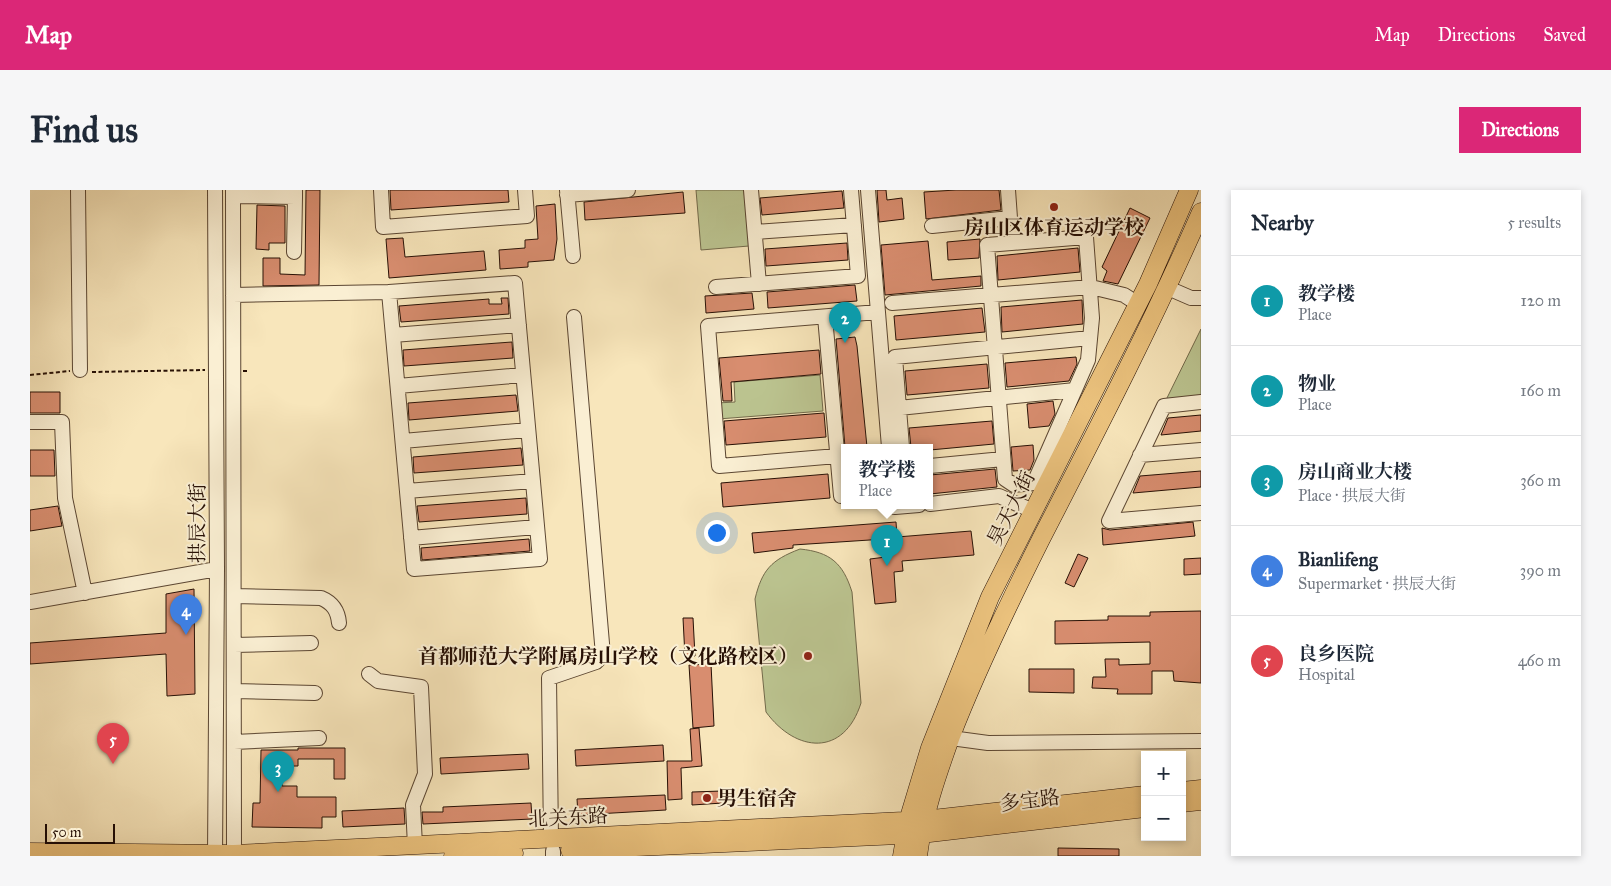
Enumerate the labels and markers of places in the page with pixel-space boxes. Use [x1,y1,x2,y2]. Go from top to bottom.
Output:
marker: 房山区体育运动学校 [1048,201,1060,213]
place label: 房山区体育运动学校 [964,215,1144,239]
pin: 2 [829,302,861,343]
pin: 1 [871,525,903,566]
pin: 4 [170,594,202,635]
place label: 首都师范大学附属房山学校（文化路校区） [418,644,798,668]
marker: 首都师范大学附属房山学校（文化路校区） [802,650,814,662]
pin: 5 [97,723,129,764]
pin: 3 [262,751,294,792]
place label: 男生宿舍 [717,786,797,810]
marker: 男生宿舍 [701,792,713,804]

